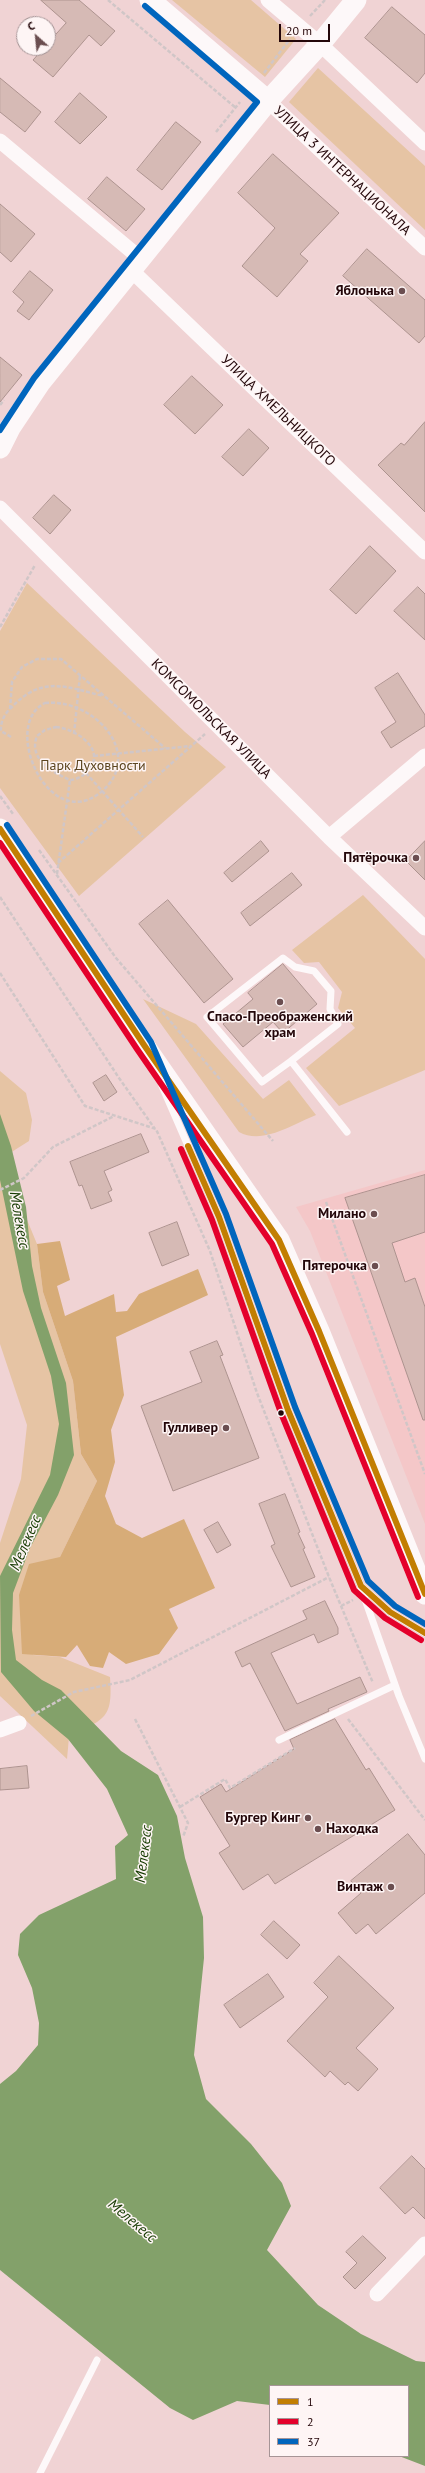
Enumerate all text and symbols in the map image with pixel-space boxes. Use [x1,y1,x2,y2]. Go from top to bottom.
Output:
north arrow [16,16,56,56]
scale bar [281,16,332,42]
text: С [25,19,37,34]
text: 20 m [286,23,312,38]
street label: УЛИЦА 3 ИНТЕРНАЦИОНАЛА [270,103,414,239]
place label: Яблонька [335,283,394,299]
marker: Яблонька [397,286,407,296]
street label: УЛИЦА ХМЕЛЬНИЦКОГО [217,352,339,470]
street label: КОМСОМОЛЬСКАЯ УЛИЦА [148,656,274,782]
park label: Парк Духовности [40,758,146,774]
place label: Пятёрочка [343,850,408,866]
marker: Пятёрочка [411,853,421,863]
marker: Спасо-Преображенский храм [275,997,285,1007]
place label: Спасо-Преображенский храм [207,1009,353,1042]
water label: Мелекесс [5,1190,33,1250]
place label: Милано [318,1206,366,1222]
marker: Милано [369,1209,379,1219]
place label: Пятерочка [302,1258,367,1274]
marker: Пятерочка [370,1261,380,1271]
unlabelled marker [276,1408,286,1418]
place label: Гулливер [163,1420,218,1436]
marker: Гулливер [221,1423,231,1433]
water label: Мелекесс [6,1513,46,1573]
place label: Бургер Кинг [225,1810,300,1826]
marker: Бургер Кинг [303,1813,313,1823]
place label: Находка [326,1821,379,1837]
water label: Мелекесс [132,1824,156,1884]
marker: Находка [313,1824,323,1834]
place label: Винтаж [337,1879,383,1895]
marker: Винтаж [386,1882,396,1892]
water label: Мелекесс [104,2195,160,2247]
legend [269,2385,409,2457]
text: 1 [307,2394,314,2409]
text: 2 [307,2414,314,2429]
text: 37 [307,2434,320,2449]

